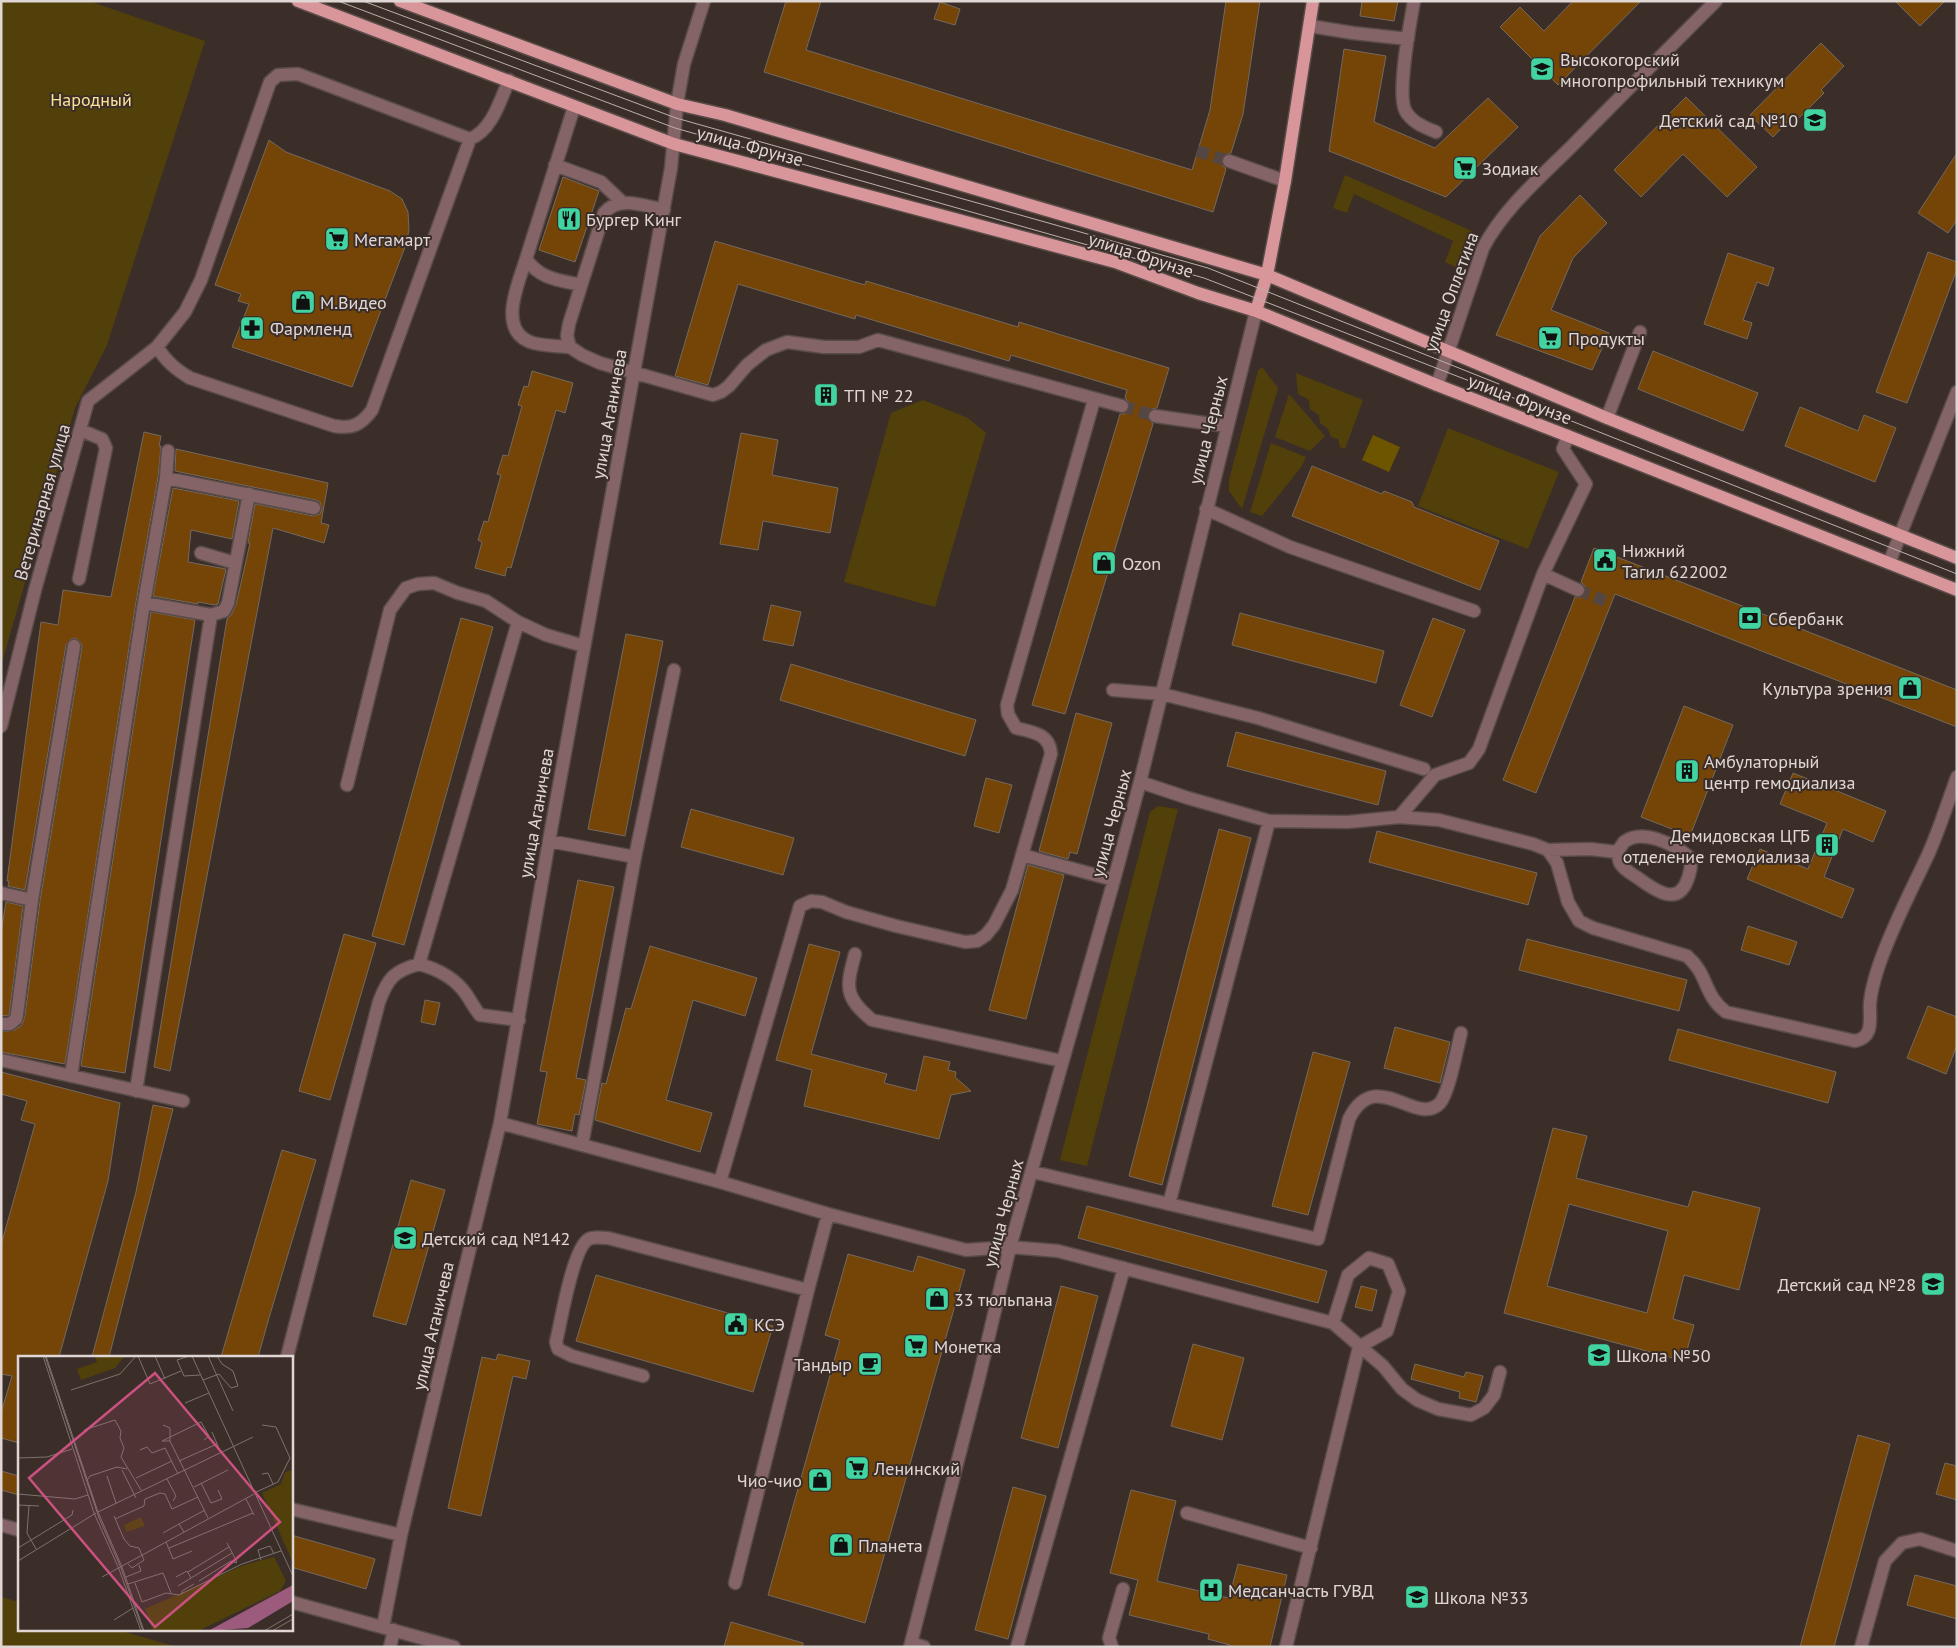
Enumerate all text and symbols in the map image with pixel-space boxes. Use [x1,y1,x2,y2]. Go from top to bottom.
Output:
place label: Высокогорский многопрофильный техникум [1560,48,1784,92]
school or university icon: Высокогорский многопрофильный техникум [1529,56,1555,82]
park label: Народный [50,88,132,111]
school or university icon: Детский сад №10 [1802,107,1828,133]
place label: Детский сад №10 [1660,109,1798,132]
street label: улица Фрунзе [694,121,806,171]
supermarket icon: Зодиак [1452,155,1478,181]
place label: Зодиак [1482,157,1539,180]
restaurant icon: Бургер Кинг [556,206,582,232]
place label: Бургер Кинг [586,208,682,231]
supermarket icon: Мегамарт [324,226,350,252]
street label: улица Фрунзе [1085,227,1197,283]
place label: Мегамарт [354,228,431,251]
street label: улица Оплетина [1419,229,1483,355]
shop icon: М.Видео [290,289,316,315]
place label: М.Видео [320,291,387,314]
pharmacy icon: Фармленд [239,315,265,341]
place label: Фармленд [270,317,352,340]
supermarket icon: Продукты [1537,325,1563,351]
place label: Продукты [1568,327,1645,350]
street label: улица Аганичева [586,347,632,481]
street label: улица Фрунзе [1465,369,1575,429]
street label: улица Черных [1183,373,1233,487]
building icon: ТП № 22 [813,382,839,408]
place label: ТП № 22 [844,384,914,407]
street label: Ветеринарная улица [9,421,75,583]
place label: Нижний Тагил 622002 [1622,539,1728,583]
public building icon: Нижний Тагил 622002 [1592,547,1618,573]
shop icon: Ozon [1091,550,1117,576]
place label: Ozon [1122,552,1161,575]
bank icon: Сбербанк [1737,605,1763,631]
place label: Сбербанк [1768,607,1844,630]
shop icon: Культура зрения [1897,675,1923,701]
place label: Культура зрения [1762,677,1892,700]
street label: улица Аганичева [513,746,559,880]
place label: Амбулаторный центр гемодиализа [1704,750,1855,794]
building icon: Амбулаторный центр гемодиализа [1674,758,1700,784]
street label: улица Черных [1085,766,1137,880]
place label: Демидовская ЦГБ отделение гемодиализа [1623,824,1810,868]
building icon: Демидовская ЦГБ отделение гемодиализа [1814,832,1840,858]
street label: улица Черных [977,1156,1029,1270]
school or university icon: Детский сад №142 [392,1225,418,1251]
place label: Детский сад №142 [422,1227,570,1250]
street label: улица Аганичева [407,1259,459,1393]
school or university icon: Детский сад №28 [1920,1271,1946,1297]
place label: Детский сад №28 [1778,1273,1916,1296]
shop icon: 33 тюльпана [924,1286,950,1312]
place label: 33 тюльпана [954,1288,1053,1311]
public building icon: КСЭ [723,1311,749,1337]
place label: КСЭ [754,1313,785,1336]
supermarket icon: Монетка [903,1333,929,1359]
place label: Монетка [934,1335,1001,1358]
school or university icon: Школа №50 [1586,1342,1612,1368]
place label: Школа №50 [1616,1344,1711,1367]
cafe icon: Тандыр [857,1351,883,1377]
place label: Тандыр [794,1353,852,1376]
inset map [18,1356,292,1630]
supermarket icon: Ленинский [844,1455,870,1481]
place label: Ленинский [873,1457,960,1480]
shop icon: Чио-чио [807,1467,833,1493]
place label: Чио-чио [737,1469,802,1492]
shop icon: Планета [828,1532,854,1558]
place label: Планета [858,1534,923,1557]
hospital icon: Медсанчасть ГУВД [1198,1577,1224,1603]
place label: Медсанчасть ГУВД [1228,1579,1374,1602]
school or university icon: Школа №33 [1404,1584,1430,1610]
place label: Школа №33 [1434,1586,1529,1609]

